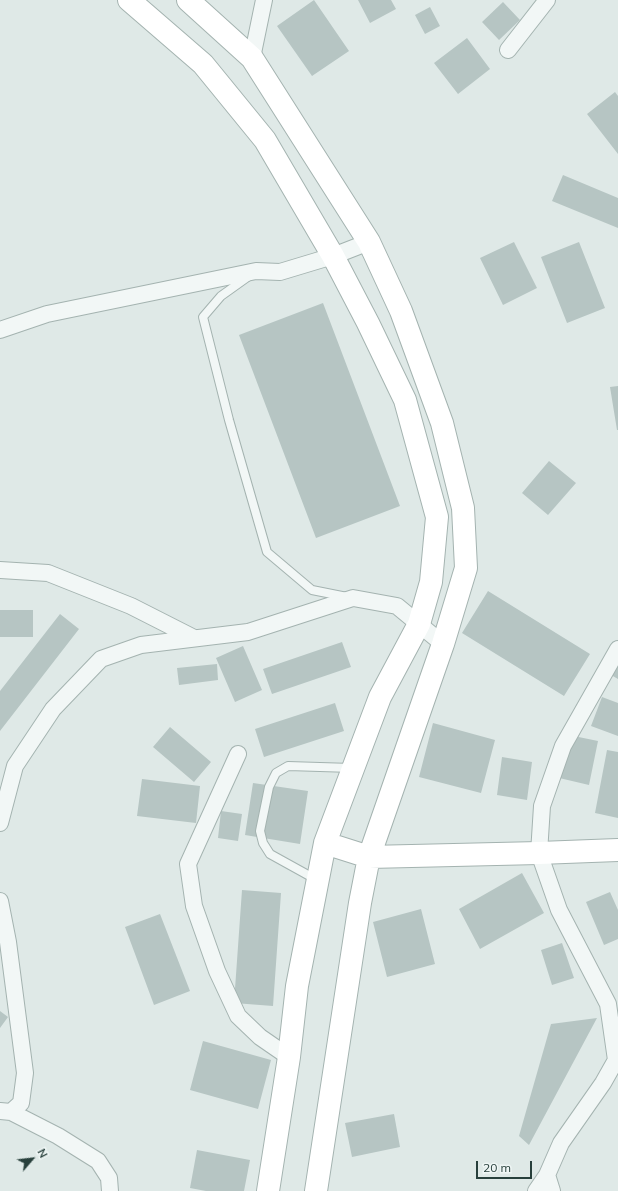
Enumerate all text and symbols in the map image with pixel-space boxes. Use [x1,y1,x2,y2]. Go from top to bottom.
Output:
north arrow [12,1139,52,1179]
text: N [34,1146,51,1160]
scale bar [478,1153,534,1179]
text: 20 m [483,1160,511,1175]

